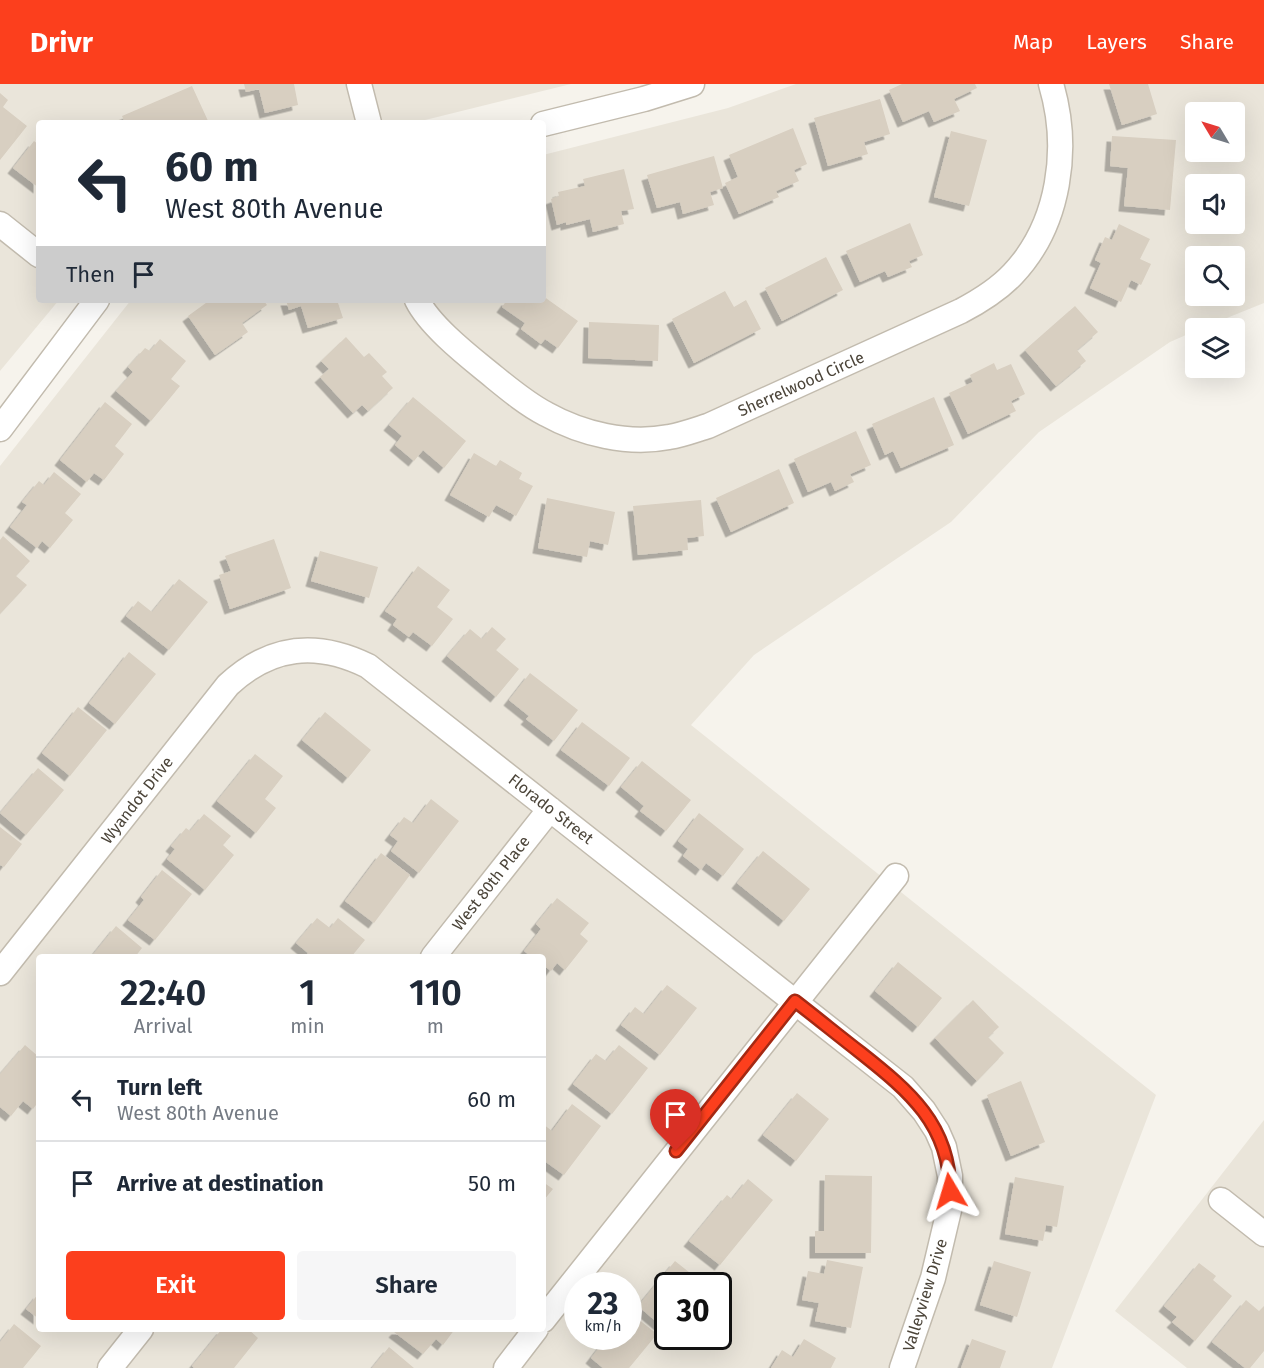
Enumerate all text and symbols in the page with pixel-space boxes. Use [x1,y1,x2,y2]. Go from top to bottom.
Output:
text: Drivr [30,26,93,59]
text: Map [1013,29,1053,55]
text: Layers [1086,29,1147,55]
text: Share [1180,29,1234,55]
north arrow [1185,102,1245,162]
map controls [1185,102,1245,378]
text: 60 m [165,142,259,192]
icon: left [66,144,144,222]
button: sound [1185,174,1245,234]
text: West 80th Avenue [165,193,384,225]
button: search [1185,246,1245,306]
icon: arrive [127,258,160,291]
text: Then [66,261,115,288]
button: layers [1185,318,1245,378]
street label: Sherrelwood Circle [735,348,867,420]
street label: Wyandot Drive [97,753,177,847]
street label: Florado Street [505,770,597,848]
street label: West 80th Place [448,832,534,934]
text: 22:40 [120,971,206,1015]
text: 1 [299,971,316,1015]
text: 110 [409,971,462,1015]
text: Arrival [134,1014,192,1038]
text: min [290,1014,325,1038]
text: m [427,1014,444,1038]
text: Turn left [117,1074,202,1101]
icon: left [66,1083,99,1116]
text: 60 m [467,1086,516,1113]
pin [650,1089,701,1151]
icon: arrive [659,1098,692,1131]
text: West 80th Avenue [117,1101,279,1125]
position arrow [918,1159,982,1223]
icon: arrive [66,1167,99,1200]
text: Arrive at destination [117,1170,324,1197]
text: 50 m [468,1170,516,1197]
street label: Valleyview Drive [899,1236,951,1354]
button: Exit [66,1251,285,1320]
button: Share [297,1251,516,1320]
speed limit sign: 30 [654,1272,732,1350]
text: 23 [588,1286,618,1322]
text: km/h [584,1317,622,1335]

